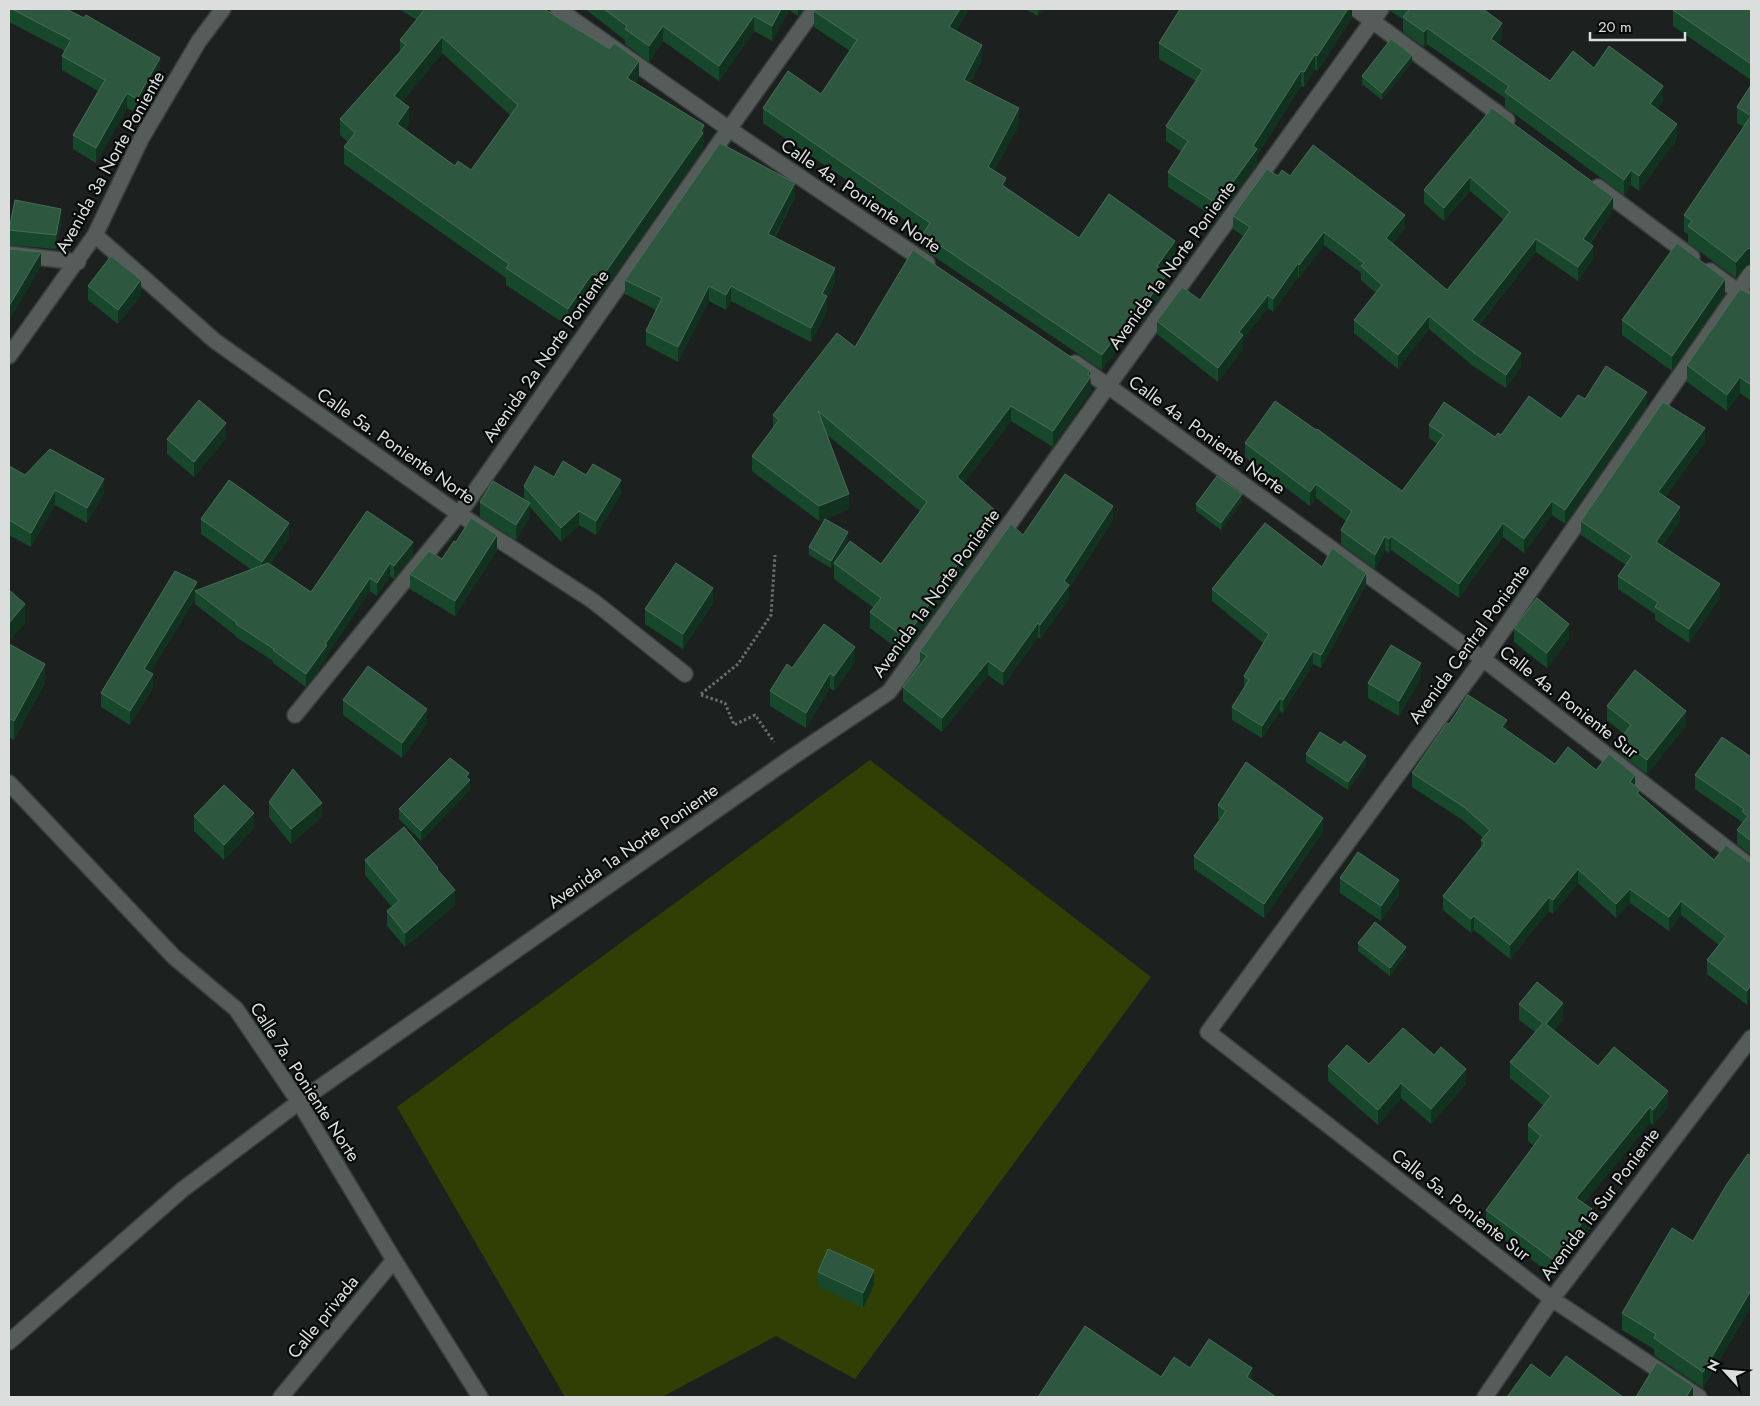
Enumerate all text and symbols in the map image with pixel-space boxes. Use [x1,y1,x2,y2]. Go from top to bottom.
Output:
scale bar [1590,10,1685,42]
text: 20 m [1598,16,1632,38]
street label: Avenida 3a Norte Poniente [49,66,171,258]
street label: Calle 4a. Poniente Norte [776,133,946,259]
street label: Avenida 1a Norte Poniente [1102,175,1242,355]
street label: Avenida 2a Norte Poniente [477,265,615,447]
street label: Calle 4a. Poniente Norte [1123,369,1291,501]
street label: Calle 5a. Poniente Norte [312,381,480,511]
street label: Avenida 1a Norte Poniente [866,503,1006,683]
street label: Avenida Central Poniente [1402,559,1536,729]
street label: Calle 4a. Poniente Sur [1494,639,1645,765]
street label: Avenida 1a Norte Poniente [542,777,724,915]
street label: Calle 7a. Poniente Norte [244,997,366,1167]
street label: Avenida 1a Sur Poniente [1534,1122,1666,1286]
street label: Calle 5a. Poniente Sur [1386,1142,1537,1268]
street label: Calle privada [281,1270,365,1364]
north arrow [1700,1346,1750,1396]
text: N [1702,1356,1725,1375]

